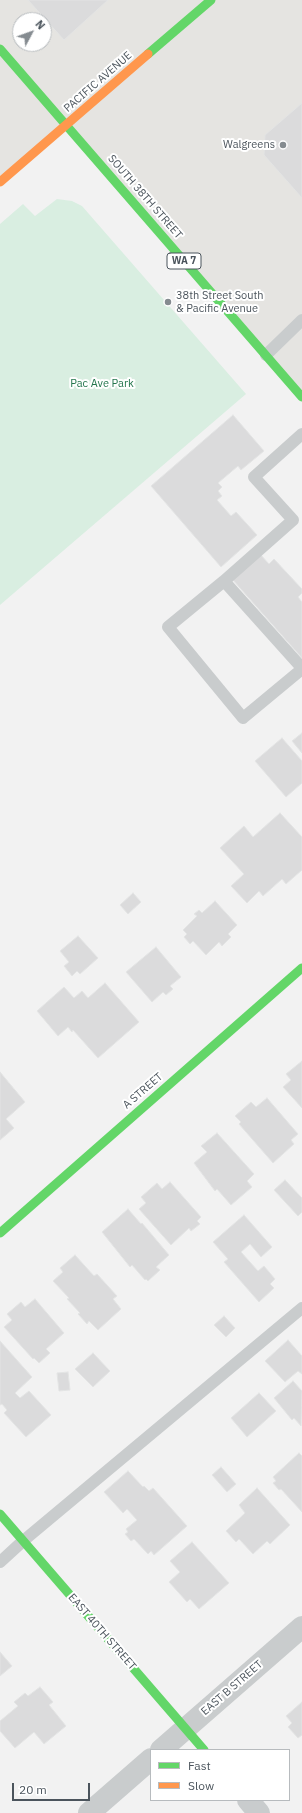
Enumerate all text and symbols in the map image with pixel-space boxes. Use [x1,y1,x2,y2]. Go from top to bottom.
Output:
north arrow [12,12,52,52]
text: N [32,17,48,32]
street label: PACIFIC AVENUE [61,49,135,115]
place label: Walgreens [223,138,275,152]
marker: Walgreens [278,140,288,150]
street label: SOUTH 38TH STREET [105,152,185,242]
road number: WA 7 [167,253,201,269]
place label: 38th Street South & Pacific Avenue [176,289,264,315]
marker: 38th Street South & Pacific Avenue [163,297,173,307]
park label: Pac Ave Park [70,377,134,391]
street label: A STREET [120,1070,166,1112]
street label: EAST 40TH STREET [65,1591,139,1673]
street label: EAST B STREET [199,1658,265,1718]
legend [150,1749,290,1801]
text: Fast [188,1758,211,1773]
scale bar [14,1775,92,1801]
text: Slow [188,1778,214,1793]
text: 20 m [19,1782,47,1797]

